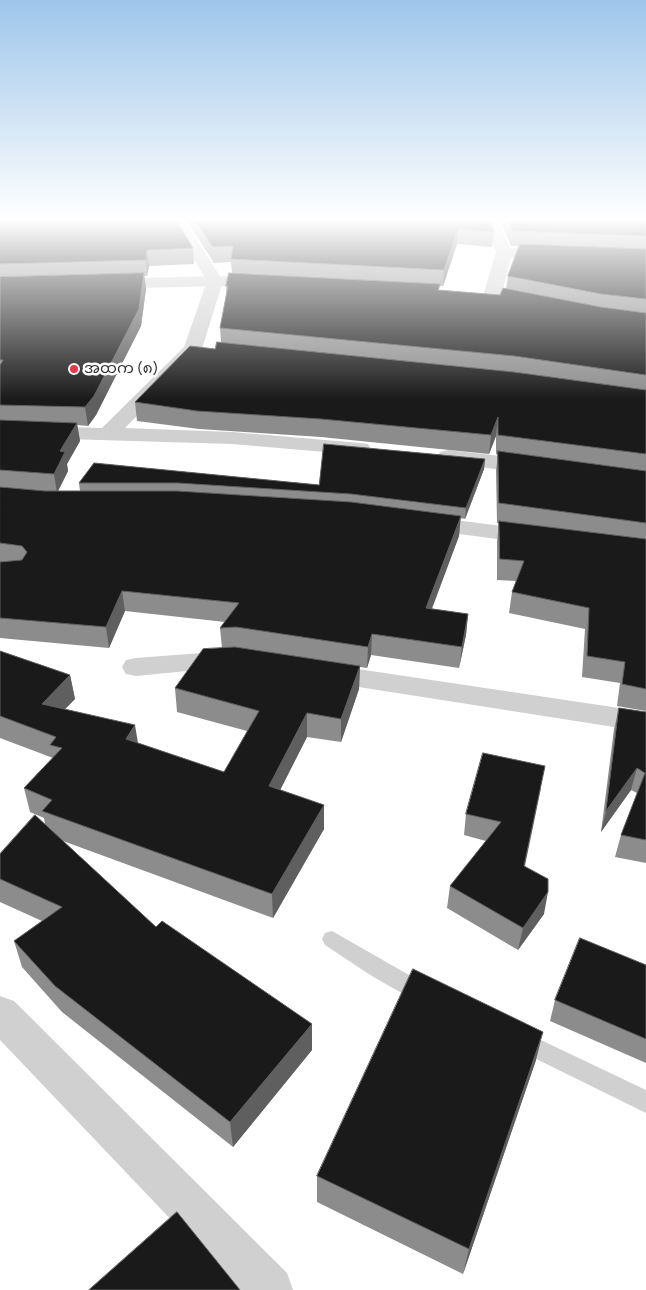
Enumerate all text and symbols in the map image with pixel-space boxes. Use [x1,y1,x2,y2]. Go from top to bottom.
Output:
place label: အထက (၈) [84,360,158,378]
marker: အထက (၈) [68,363,80,375]

